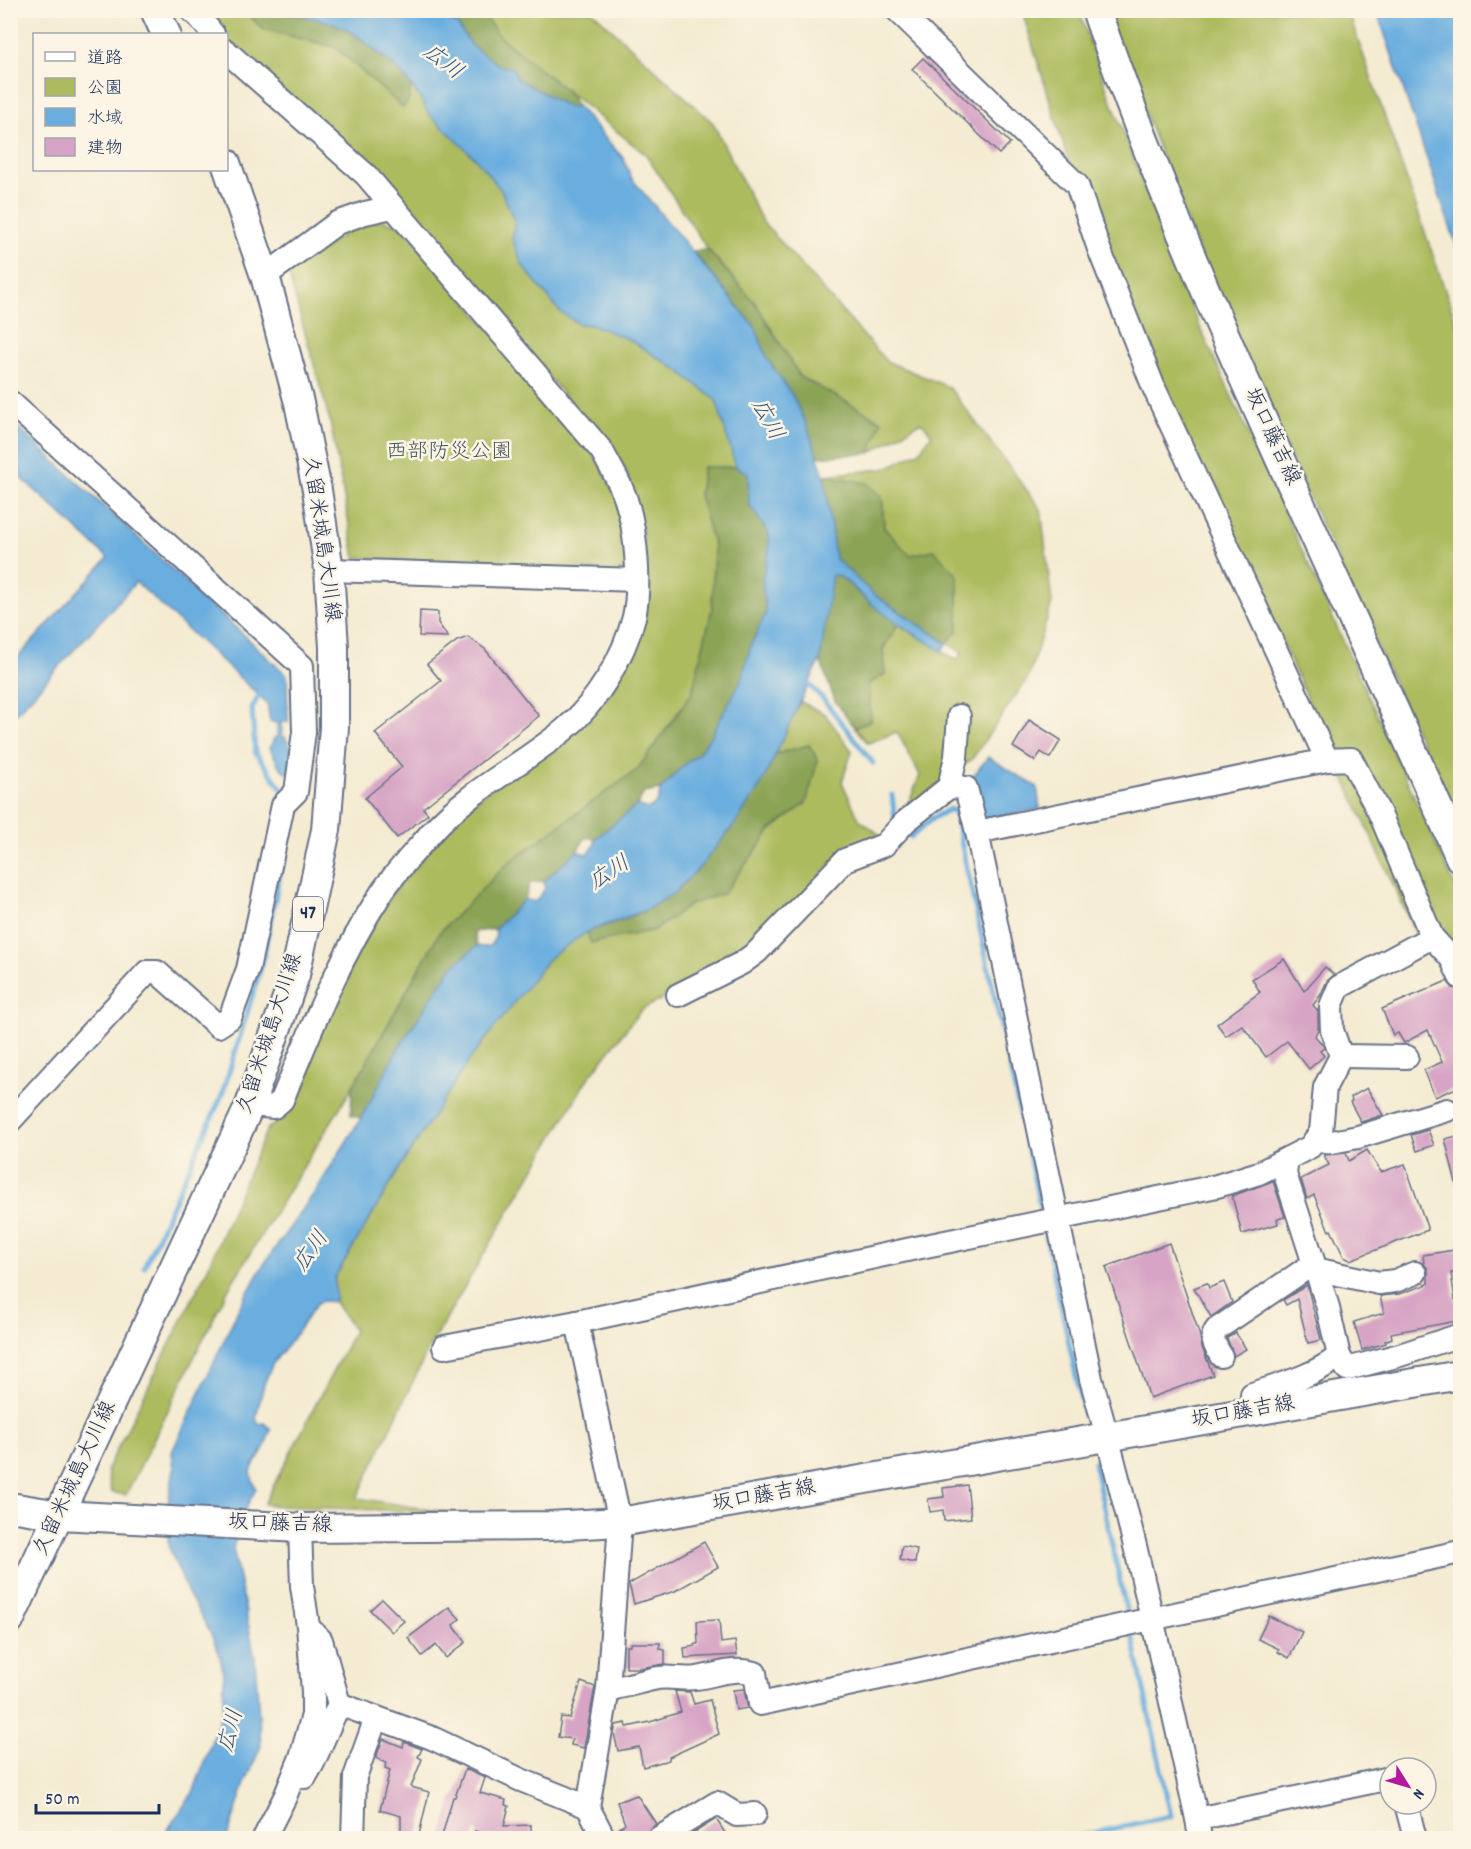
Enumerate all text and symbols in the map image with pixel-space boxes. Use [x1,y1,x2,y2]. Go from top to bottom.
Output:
legend [33,33,228,171]
water label: 広川 [415,37,469,89]
text: 道路 [87,47,123,72]
text: 公園 [87,77,123,102]
text: 水域 [87,107,123,132]
text: 建物 [87,137,123,162]
street label: 坂口藤吉線 [1235,383,1307,491]
water label: 広川 [742,393,790,447]
park label: 西部防災公園 [386,438,512,468]
street label: 久留米城島大川線 [293,454,347,624]
water label: 広川 [583,849,637,899]
road number: 47 [293,897,323,931]
street label: 久留米城島大川線 [231,949,311,1119]
water label: 広川 [287,1225,337,1279]
street label: 坂口藤吉線 [1189,1389,1297,1437]
street label: 久留米城島大川線 [27,1397,125,1561]
street label: 坂口藤吉線 [710,1473,818,1521]
street label: 坂口藤吉線 [227,1508,333,1542]
water label: 広川 [211,1706,253,1756]
north arrow [1378,1756,1438,1816]
scale bar [36,1777,159,1815]
text: N [1406,1783,1430,1804]
text: 50 m [45,1788,80,1813]

